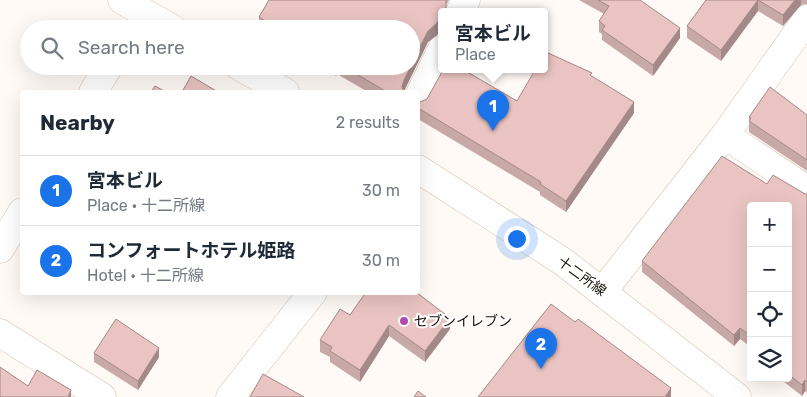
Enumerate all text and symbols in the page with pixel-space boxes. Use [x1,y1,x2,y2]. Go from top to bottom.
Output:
popup [438,8,548,73]
search box [20,20,420,75]
text: 宮本ビル [455,22,531,45]
icon: search [38,34,66,62]
text: Search here [78,36,185,59]
text: Place [455,45,496,64]
pin: 1 [477,90,509,131]
text: Nearby [40,110,115,135]
text: 2 results [336,113,400,132]
text: 宮本ビル [87,169,163,192]
text: 1 [52,181,60,200]
text: 30 m [362,181,400,200]
text: Place · 十二所線 [87,196,205,215]
map controls [747,202,792,382]
button: + [747,202,792,247]
your location [504,226,530,252]
text: コンフォートホテル姫路 [87,239,295,262]
button: − [747,247,792,292]
text: 2 [51,251,61,270]
text: 30 m [362,251,400,270]
street label: 十二所線 [554,253,609,300]
text: Hotel · 十二所線 [87,266,204,285]
button: locate [747,292,792,337]
place label: セブンイレブン [414,313,512,330]
marker: セブンイレブン [398,315,410,327]
pin: 2 [525,328,557,369]
button: layers [747,337,792,382]

